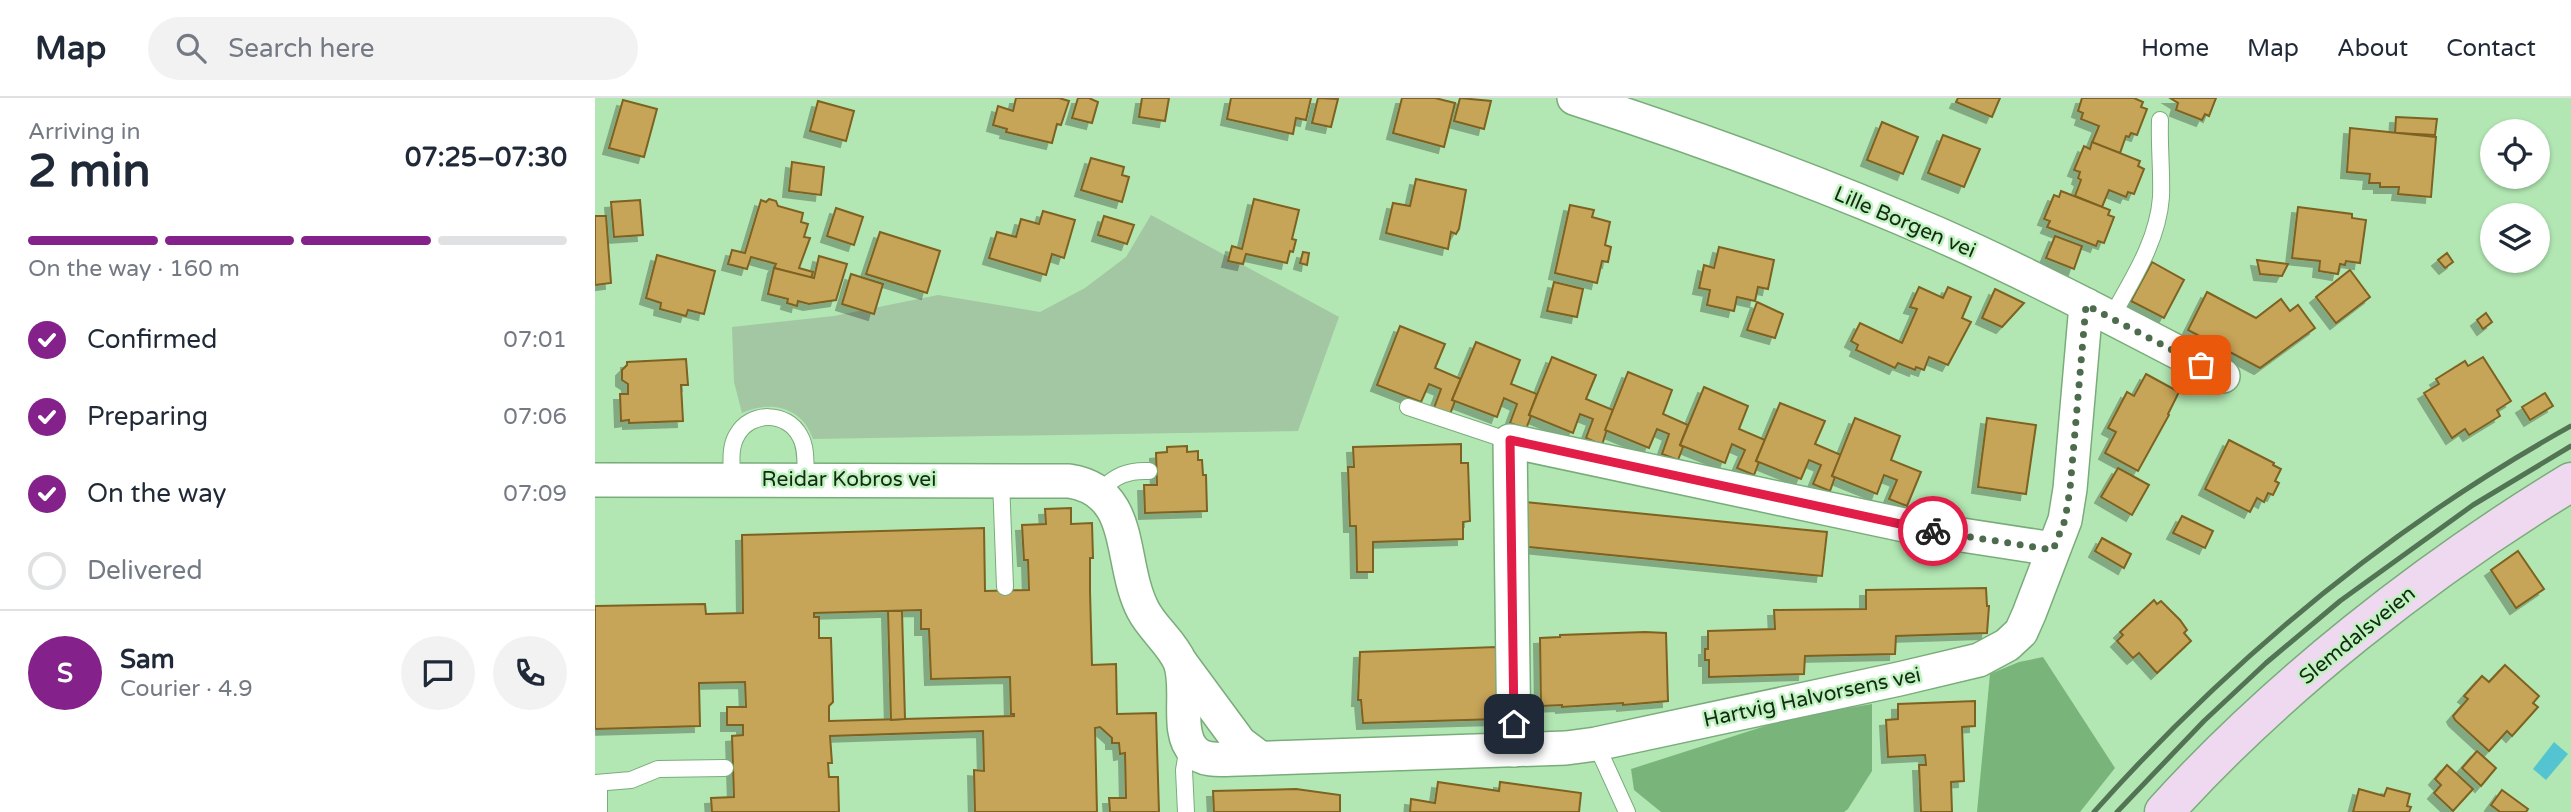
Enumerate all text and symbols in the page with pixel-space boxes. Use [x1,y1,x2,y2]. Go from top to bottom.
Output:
search box [148,17,638,80]
text: Map [35,29,106,68]
icon: search [172,29,210,67]
text: Search here [228,33,374,64]
text: Home [2141,34,2209,63]
text: Map [2247,34,2299,63]
text: About [2337,34,2408,63]
text: Contact [2446,34,2536,63]
text: Arriving in [28,118,141,146]
map controls [2480,119,2550,273]
button: locate [2480,119,2550,189]
text: 07:25–07:30 [405,142,567,173]
text: 2 min [28,144,151,199]
street label: Lille Borgen vei [1830,181,1979,264]
button: layers [2480,203,2550,273]
text: On the way · 160 m [28,255,240,283]
icon: check [28,321,66,359]
text: Confirmed [87,324,217,355]
text: 07:01 [503,326,567,354]
pin [2171,335,2231,395]
icon: bag [2182,346,2220,384]
icon: check [28,398,66,436]
text: Preparing [87,401,208,432]
text: 07:06 [503,403,567,431]
street label: Reidar Kobros vei [762,467,936,492]
icon: check [28,475,66,513]
text: On the way [87,478,227,509]
text: 07:09 [503,480,567,508]
courier [1898,496,1968,566]
icon: bike [1914,512,1952,550]
text: Delivered [87,555,203,586]
street label: Slemdalsveien [2294,581,2420,690]
button: chat [401,636,475,710]
button: phone [493,636,567,710]
text: Sam [120,644,175,675]
text: S [57,658,73,689]
street label: Hartvig Halvorsens vei [1701,662,1923,733]
text: Courier · 4.9 [120,675,253,703]
pin [1484,694,1544,754]
icon: home [1495,705,1533,743]

